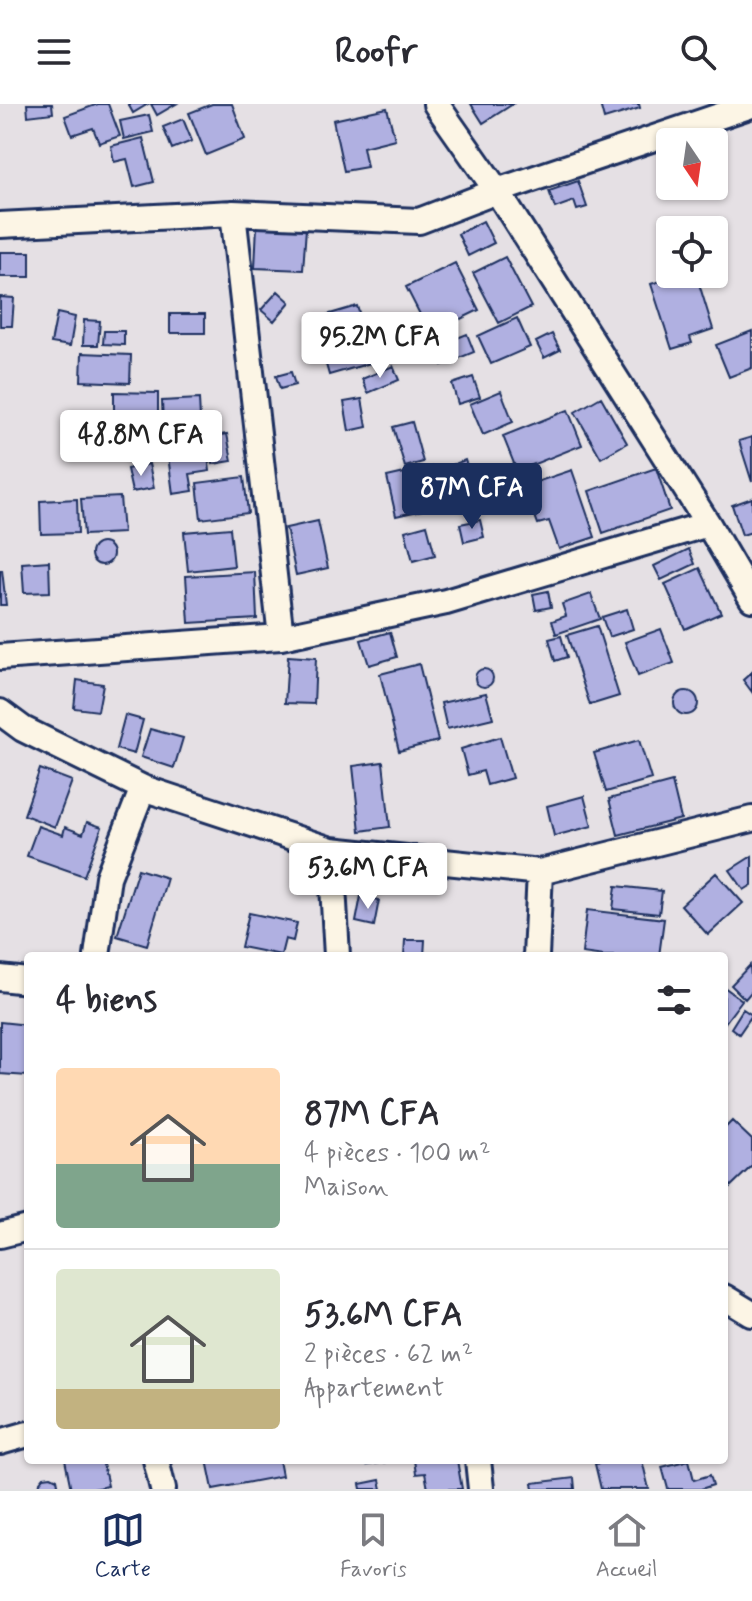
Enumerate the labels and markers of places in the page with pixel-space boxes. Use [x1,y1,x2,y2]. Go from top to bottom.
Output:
pin: 95.2M CFA [288,312,472,380]
pin: 48.8M CFA [49,410,233,478]
pin: 87M CFA [398,463,546,531]
pin: 53.6M CFA [276,843,460,911]

